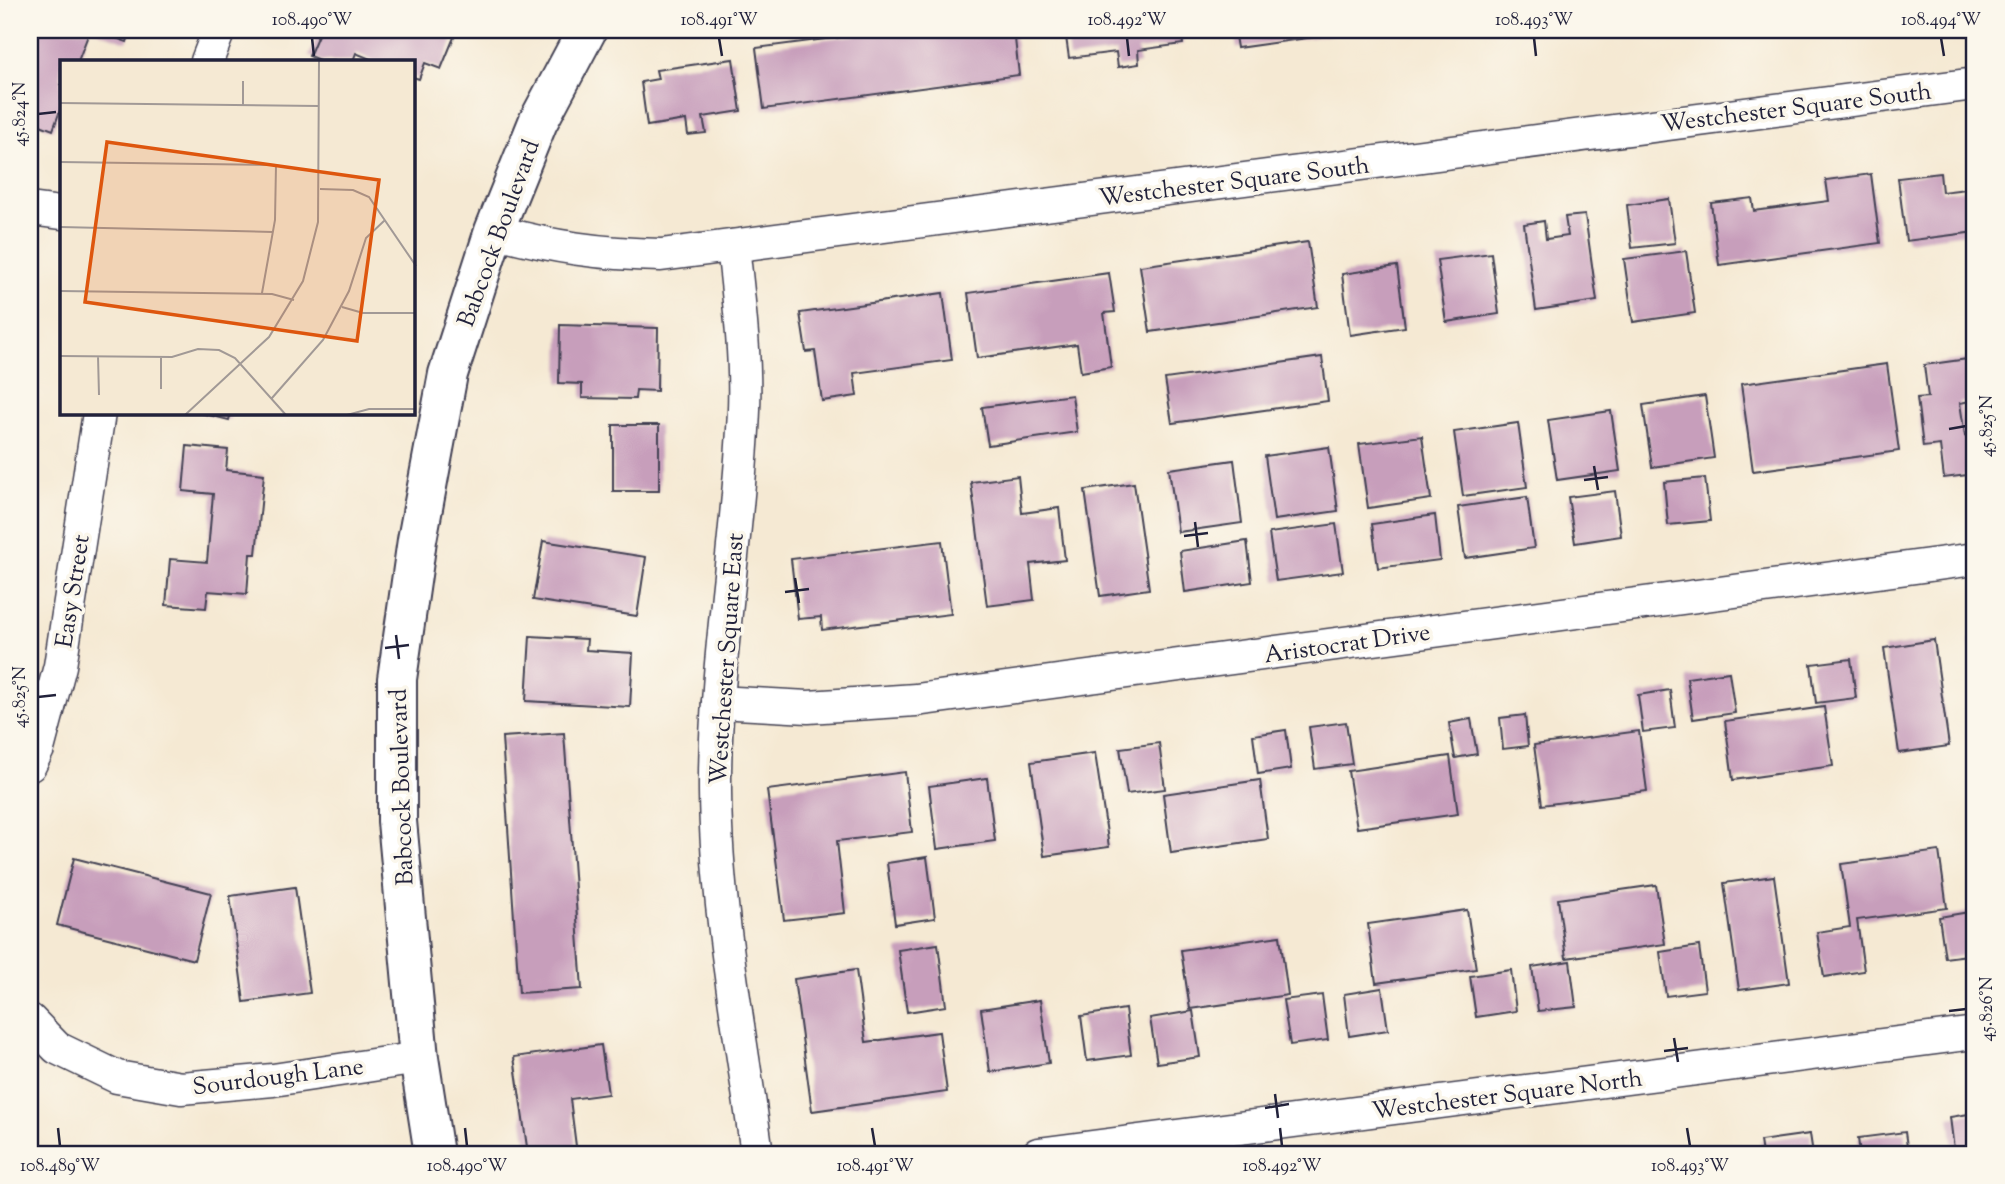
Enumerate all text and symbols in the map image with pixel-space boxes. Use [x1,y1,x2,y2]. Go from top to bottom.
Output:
text: 108.490°W [272,8,352,34]
text: 108.491°W [680,8,758,34]
text: 108.492°W [1087,8,1167,34]
text: 108.493°W [1495,8,1573,34]
text: 108.494°W [1901,8,1981,34]
inset map [60,60,415,415]
street label: Westchester Square South [1659,75,1934,142]
text: 45.824°N [8,82,34,146]
street label: Babcock Boulevard [450,135,550,332]
street label: Westchester Square South [1097,149,1372,216]
text: 45.825°N [1975,395,2001,457]
street label: Easy Street [48,532,100,650]
street label: Westchester Square East [702,532,754,786]
street label: Aristocrat Drive [1262,617,1432,673]
text: 45.825°N [8,666,34,728]
street label: Babcock Boulevard [383,687,423,886]
text: 45.826°N [1975,977,2001,1041]
street label: Sourdough Lane [191,1051,366,1105]
street label: Westchester Square North [1370,1063,1645,1129]
text: 108.489°W [20,1154,100,1180]
text: 108.490°W [427,1154,507,1180]
text: 108.491°W [836,1154,914,1180]
text: 108.492°W [1242,1154,1322,1180]
text: 108.493°W [1651,1154,1729,1180]

